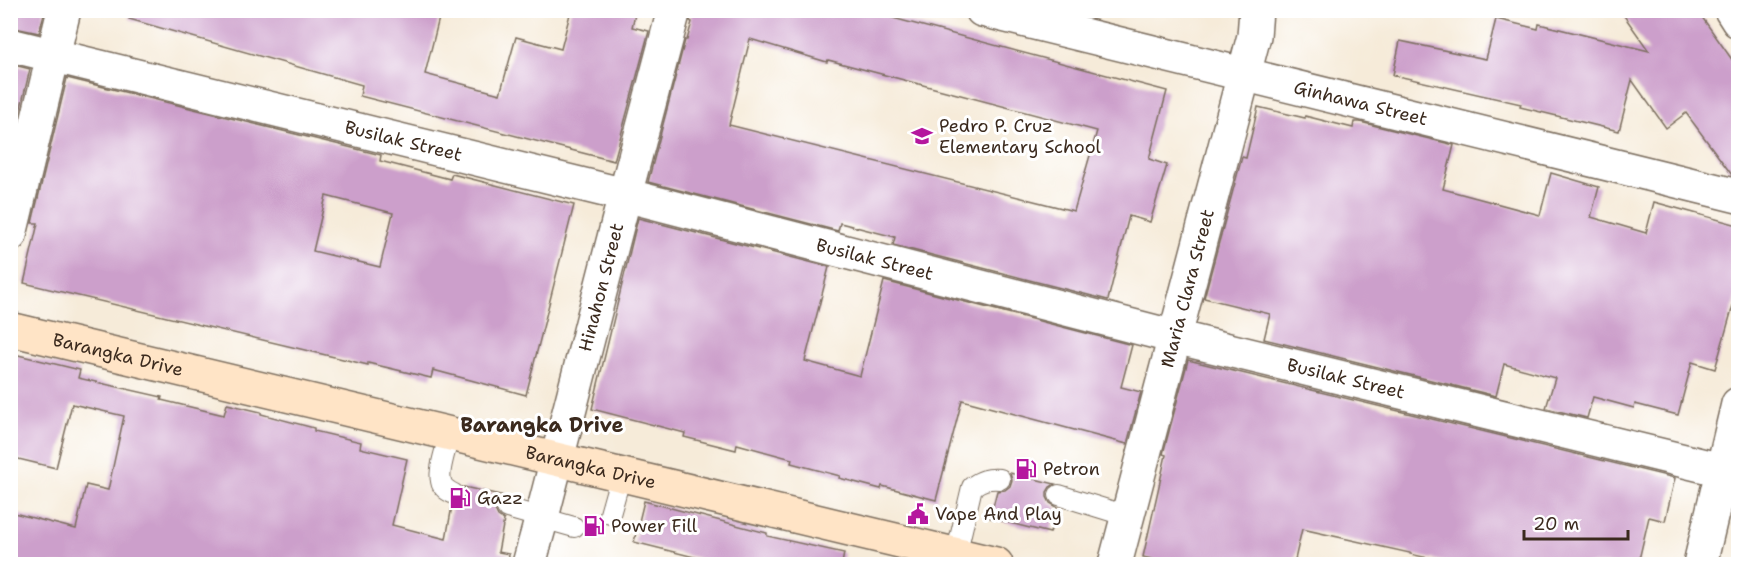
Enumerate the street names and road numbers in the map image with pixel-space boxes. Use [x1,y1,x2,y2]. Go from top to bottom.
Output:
street label: Ginhawa Street [1291,75,1430,131]
street label: Busilak Street [342,115,465,167]
street label: Maria Clara Street [1155,206,1220,370]
street label: Hinahon Street [573,220,629,354]
street label: Busilak Street [814,233,936,286]
street label: Barangka Drive [50,328,186,382]
street label: Busilak Street [1285,353,1407,404]
street label: Barangka Drive [523,440,658,495]

